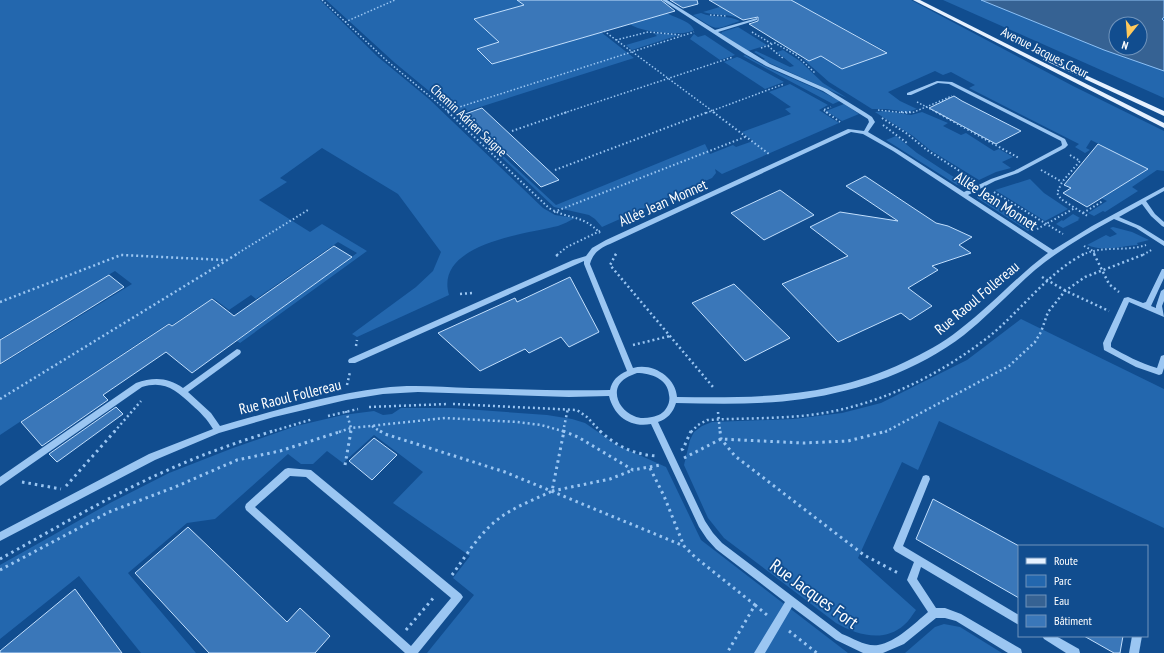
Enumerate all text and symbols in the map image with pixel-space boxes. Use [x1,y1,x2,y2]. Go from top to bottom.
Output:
north arrow [1108,16,1148,56]
street label: Avenue Jacques Cœur [998,23,1092,82]
text: N [1120,38,1130,53]
street label: Chemin Adrien Saigne [427,80,511,160]
street label: Allée Jean Monnet [951,167,1041,234]
street label: Allée Jean Monnet [616,175,710,230]
street label: Rue Raoul Follereau [930,257,1023,339]
street label: Rue Raoul Follereau [237,375,343,418]
legend [1018,545,1148,637]
text: Route [1054,553,1078,568]
street label: Rue Jacques Fort [766,554,863,633]
text: Parc [1054,573,1072,588]
text: Eau [1054,593,1069,608]
text: Bâtiment [1054,613,1092,628]

